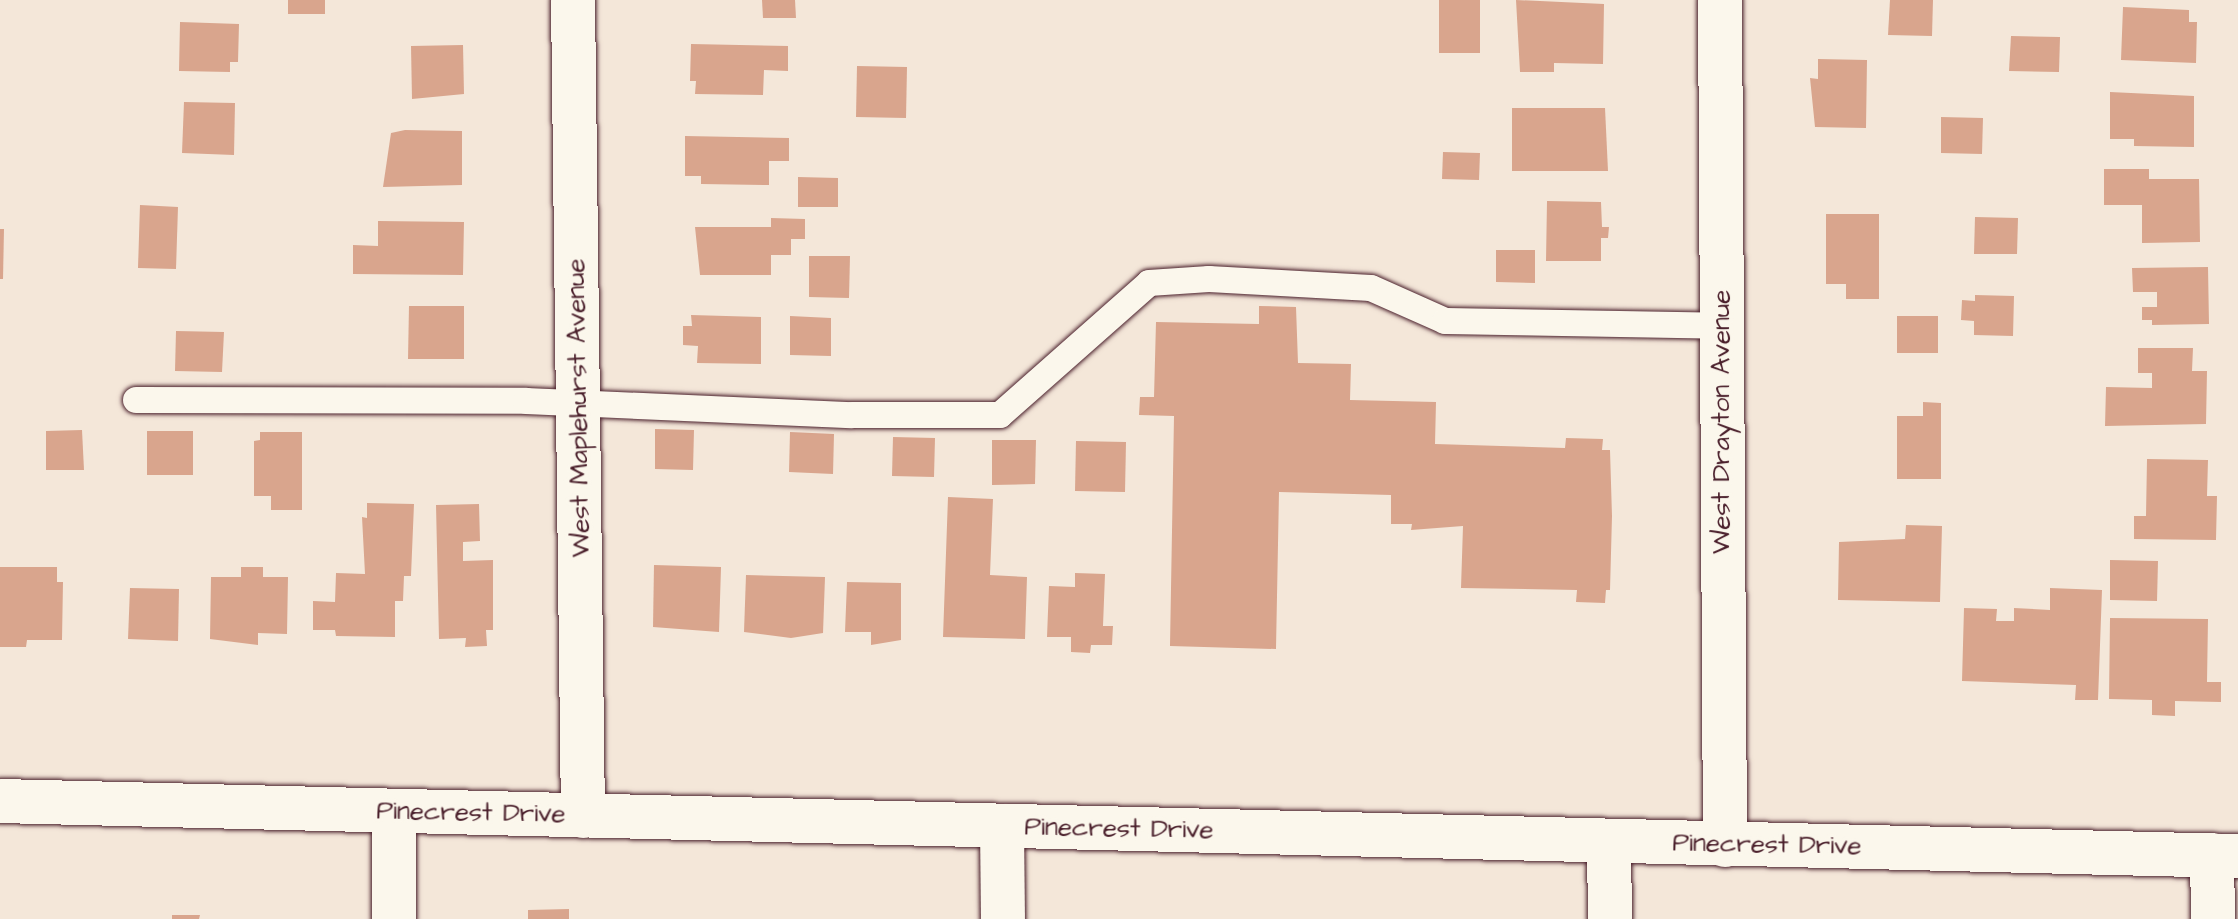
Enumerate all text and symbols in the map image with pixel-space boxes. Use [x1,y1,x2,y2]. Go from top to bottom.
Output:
street label: West Maplehurst Avenue [561,258,597,558]
street label: West Drayton Avenue [1706,290,1738,554]
street label: Pinecrest Drive [376,796,566,830]
street label: Pinecrest Drive [1024,812,1214,846]
street label: Pinecrest Drive [1672,828,1862,862]

